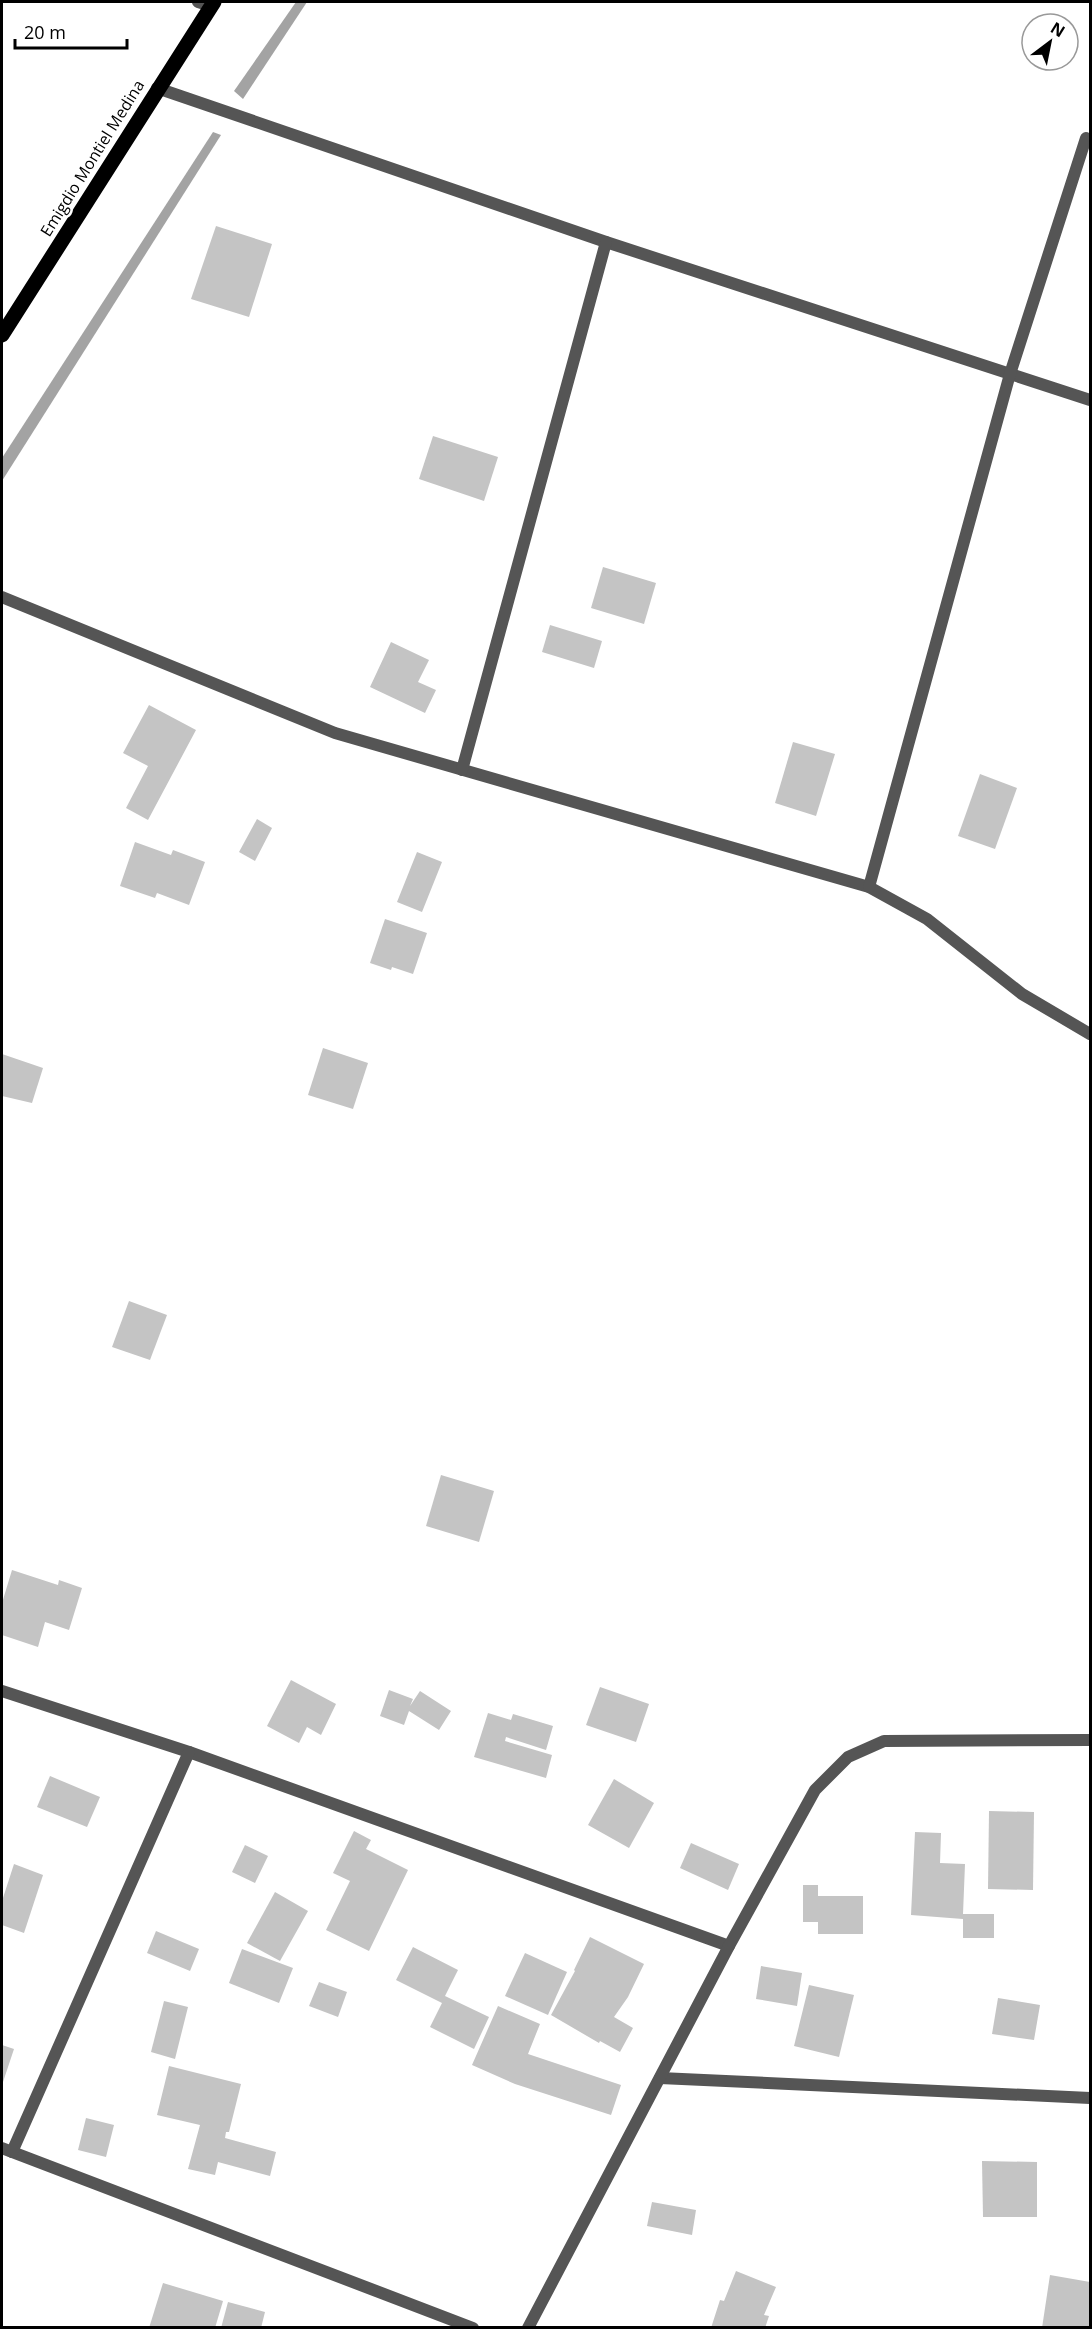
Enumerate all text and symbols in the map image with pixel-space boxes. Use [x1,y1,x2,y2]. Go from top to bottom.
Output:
scale bar [15,12,128,50]
north arrow [1020,12,1080,72]
text: N [1047,17,1069,42]
text: 20 m [24,20,66,44]
street label: Emigdio Montiel Medina [35,76,149,240]

